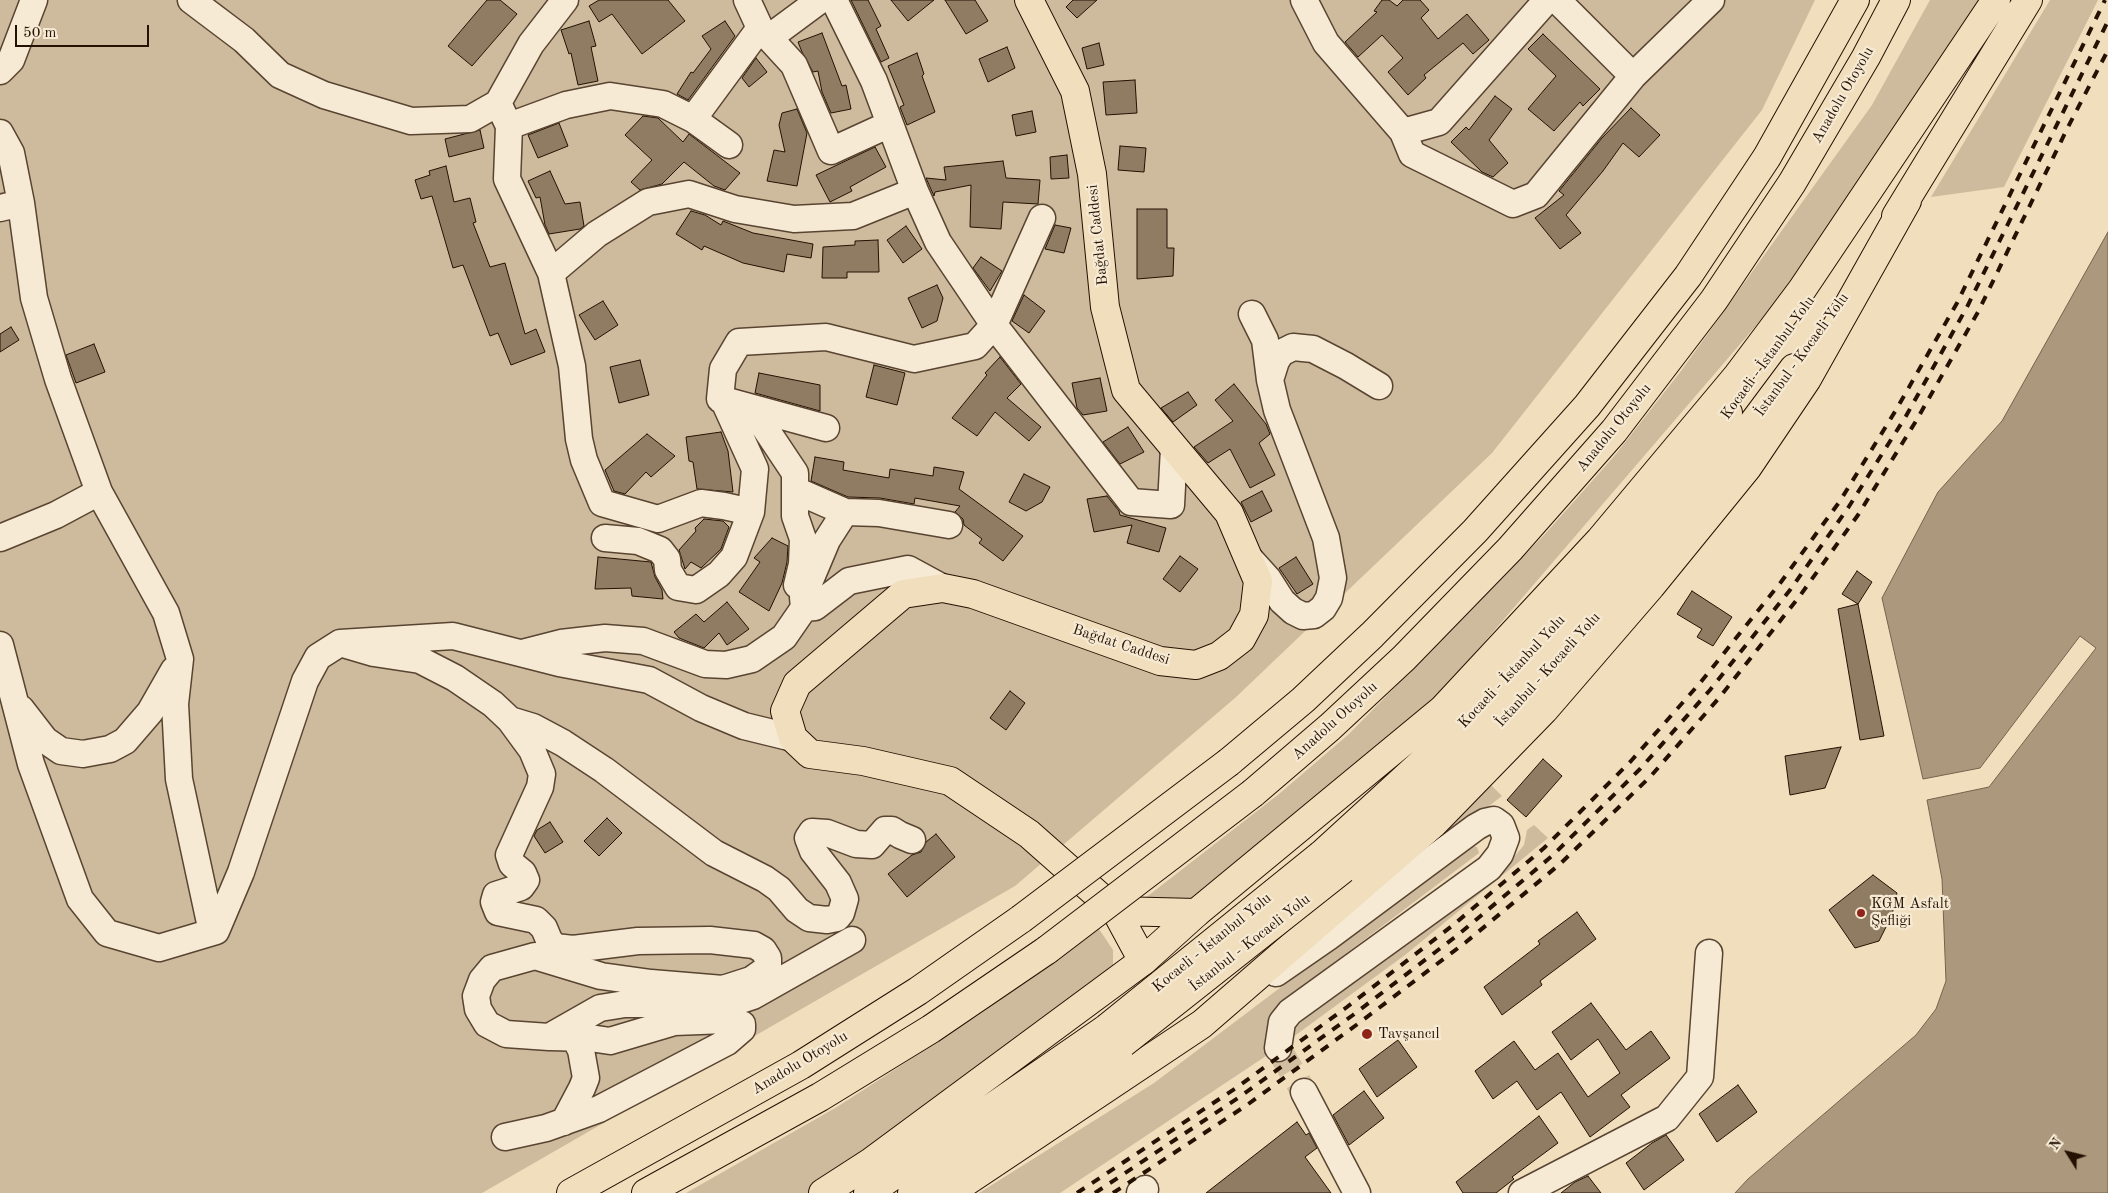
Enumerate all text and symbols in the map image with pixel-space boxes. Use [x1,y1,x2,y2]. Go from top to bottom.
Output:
scale bar [18,15,151,47]
text: 50 m [23,26,57,41]
street label: Anadolu Otoyolu [1808,44,1878,146]
street label: Bağdat Caddesi [1084,184,1112,286]
street label: İstanbul - Kocaeli Yolu [1751,290,1853,420]
street label: Kocaeli - İstanbul Yolu [1717,293,1819,423]
street label: Anadolu Otoyolu [1573,380,1655,476]
street label: İstanbul - Kocaeli Yolu [1492,609,1604,731]
street label: Kocaeli - İstanbul Yolu [1455,612,1569,732]
street label: Bağdat Caddesi [1070,621,1172,669]
street label: Anadolu Otoyolu [1289,678,1381,764]
street label: Kocaeli - İstanbul Yolu [1149,889,1275,997]
street label: İstanbul - Kocaeli Yolu [1186,890,1314,996]
place label: KGM Asfalt Şefliği [1871,895,1949,930]
marker: KGM Asfalt Şefliği [1855,907,1867,919]
place label: Tavşancıl [1378,1025,1439,1043]
street label: Anadolu Otoyolu [749,1027,851,1099]
marker: Tavşancıl [1360,1027,1374,1041]
north arrow [2043,1128,2093,1178]
text: N [2047,1136,2065,1153]

